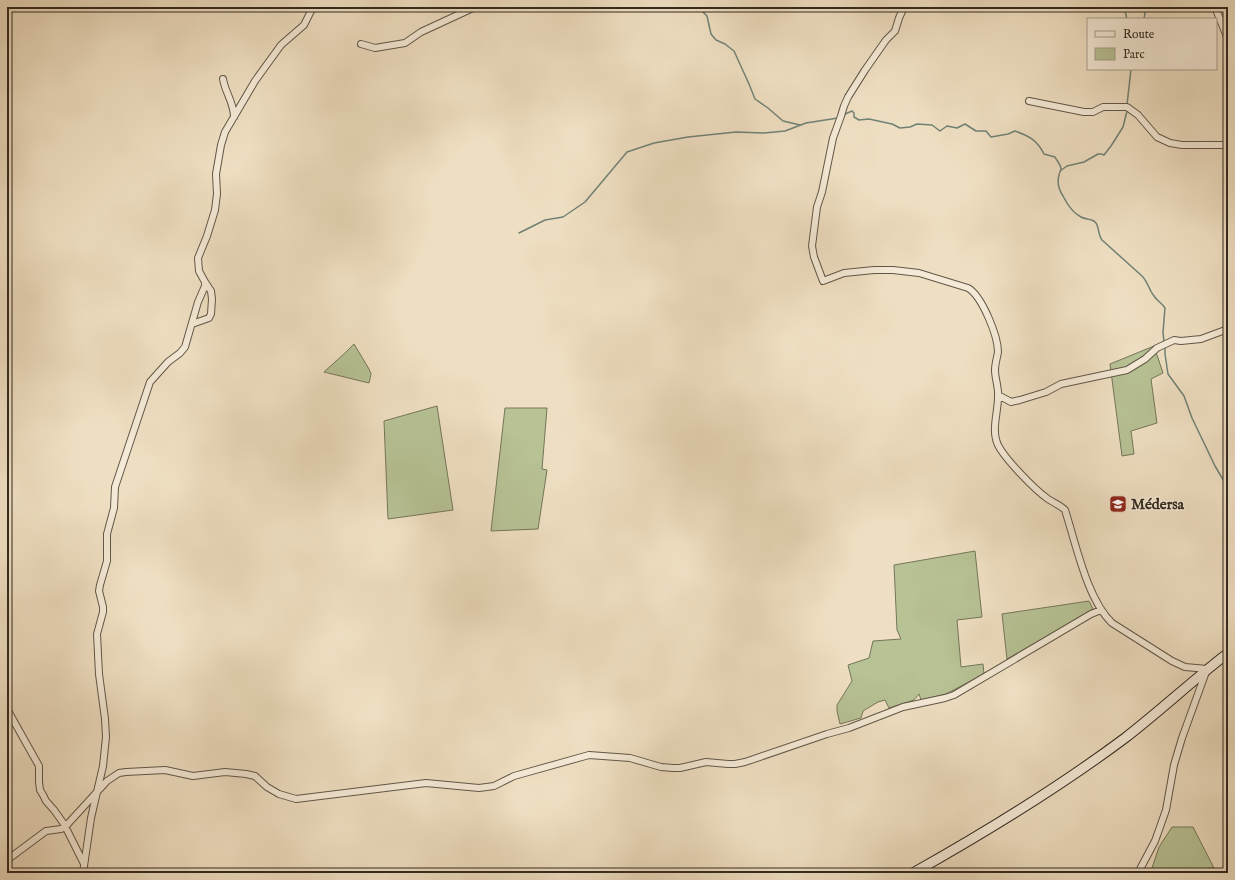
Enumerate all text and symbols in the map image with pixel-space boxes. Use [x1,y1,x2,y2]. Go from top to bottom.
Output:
legend [1087,18,1217,70]
text: Route [1123,27,1155,42]
text: Parc [1123,47,1145,62]
school or university icon: Médersa [1108,494,1128,514]
place label: Médersa [1131,495,1185,514]

